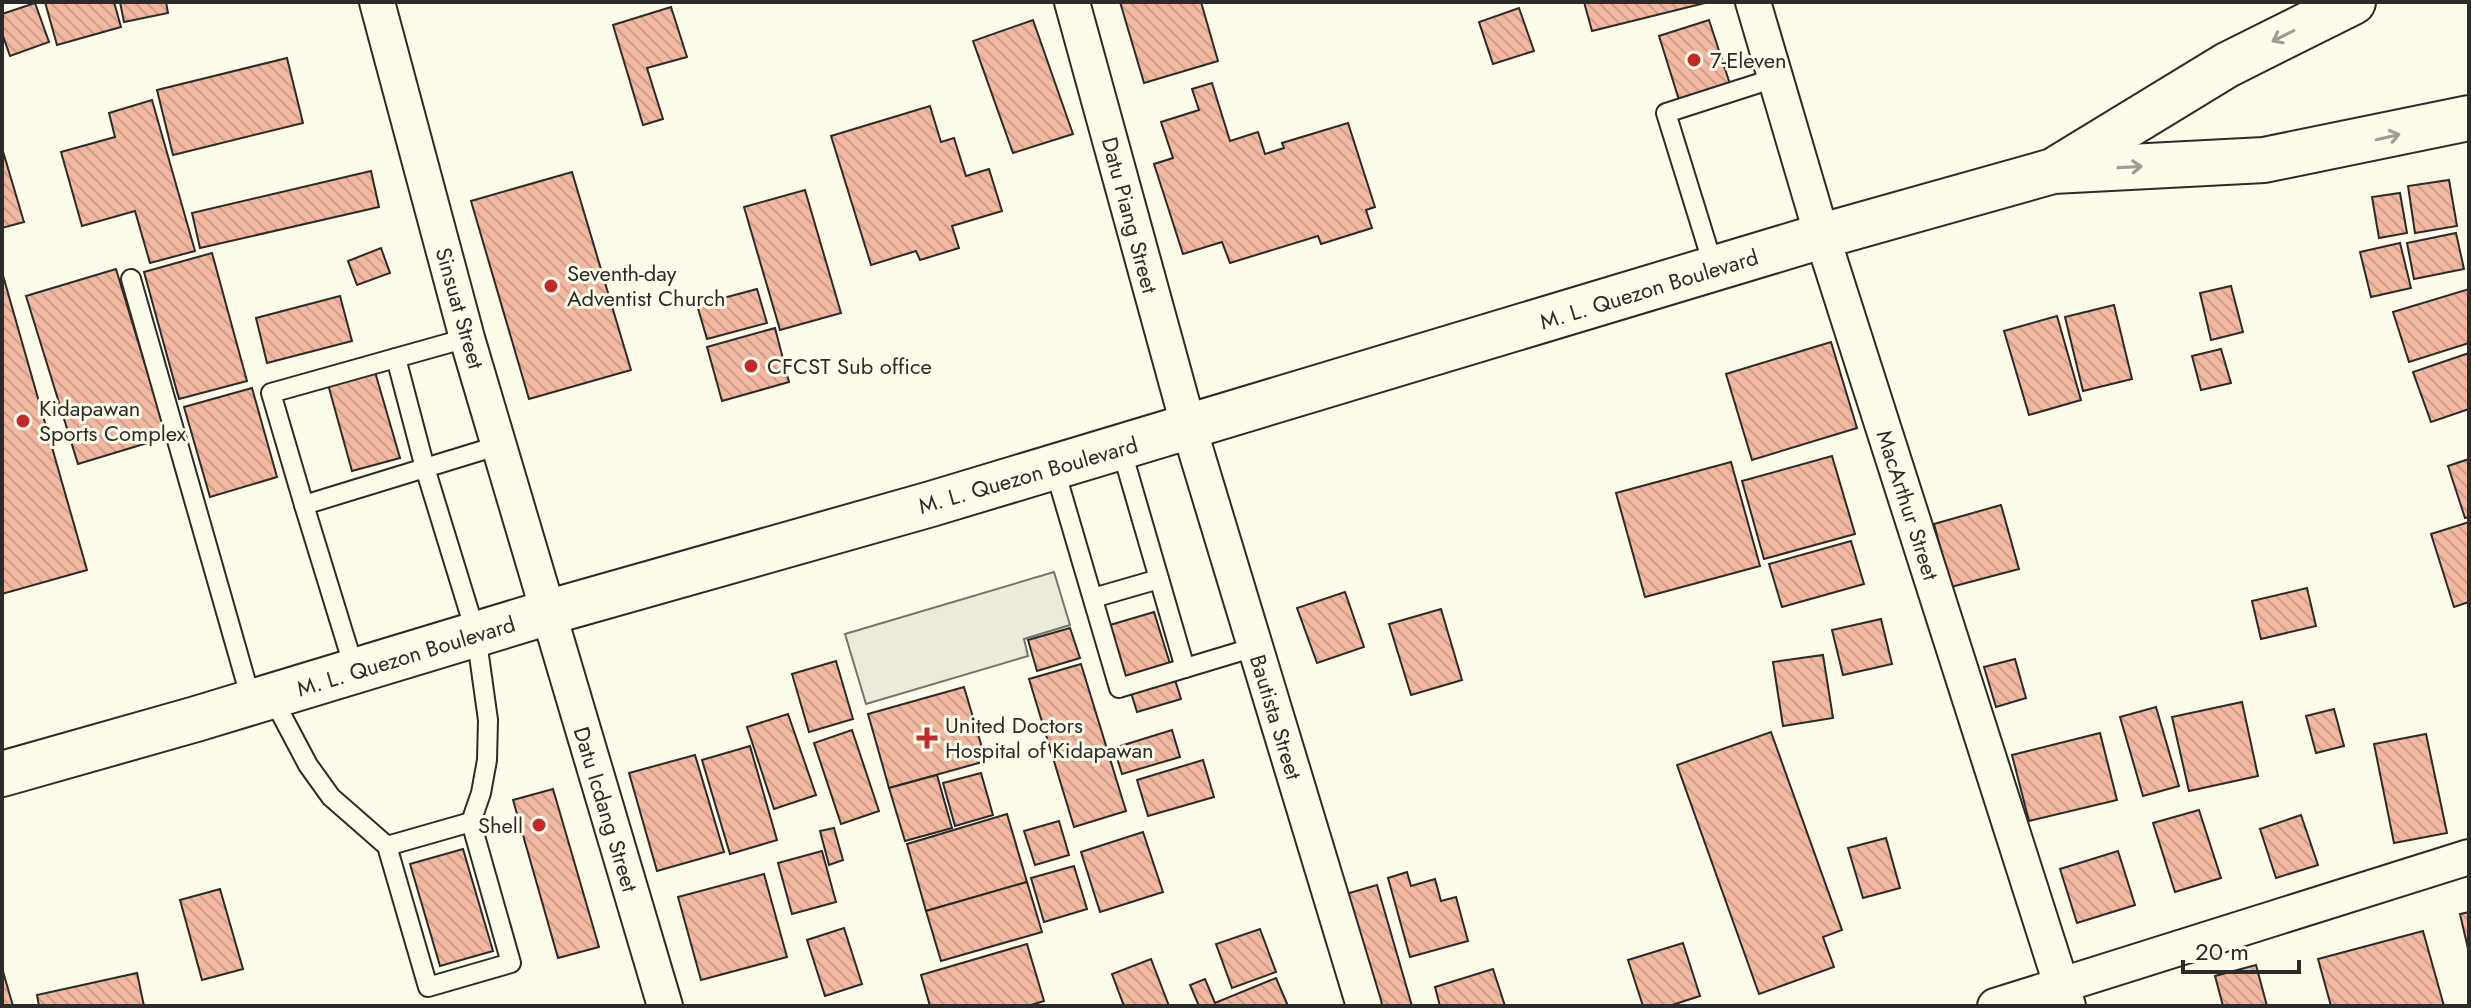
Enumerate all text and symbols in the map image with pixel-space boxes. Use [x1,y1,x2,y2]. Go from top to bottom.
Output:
one-way arrow [2272,29,2296,45]
place label: 7-Eleven [1710,44,1787,76]
marker: 7-Eleven [1685,51,1703,69]
one-way arrow [2375,129,2401,144]
street label: Datu Piang Street [1094,133,1166,297]
one-way arrow [2116,159,2143,174]
street label: M. L. Quezon Boulevard [1536,241,1762,337]
street label: Sinsuat Street [427,244,493,373]
place label: Seventh-day Adventist Church [567,257,726,314]
marker: Seventh-day Adventist Church [542,277,560,295]
place label: CFCST Sub office [767,350,932,382]
marker: CFCST Sub office [742,357,760,375]
place label: Kidapawan Sports Complex [39,392,187,449]
marker: Kidapawan Sports Complex [14,412,32,430]
street label: MacArthur Street [1869,426,1948,585]
street label: M. L. Quezon Boulevard [915,428,1141,522]
street label: M. L. Quezon Boulevard [293,608,519,704]
street label: Bautista Street [1242,651,1310,784]
place label: United Doctors Hospital of Kidapawan [945,709,1154,766]
street label: Datu Icdang Street [566,722,647,896]
marker: United Doctors Hospital of Kidapawan [916,727,938,749]
place label: Shell [478,809,523,841]
marker: Shell [530,816,548,834]
scale bar [2183,924,2299,974]
text: 20 m [2195,934,2249,969]

